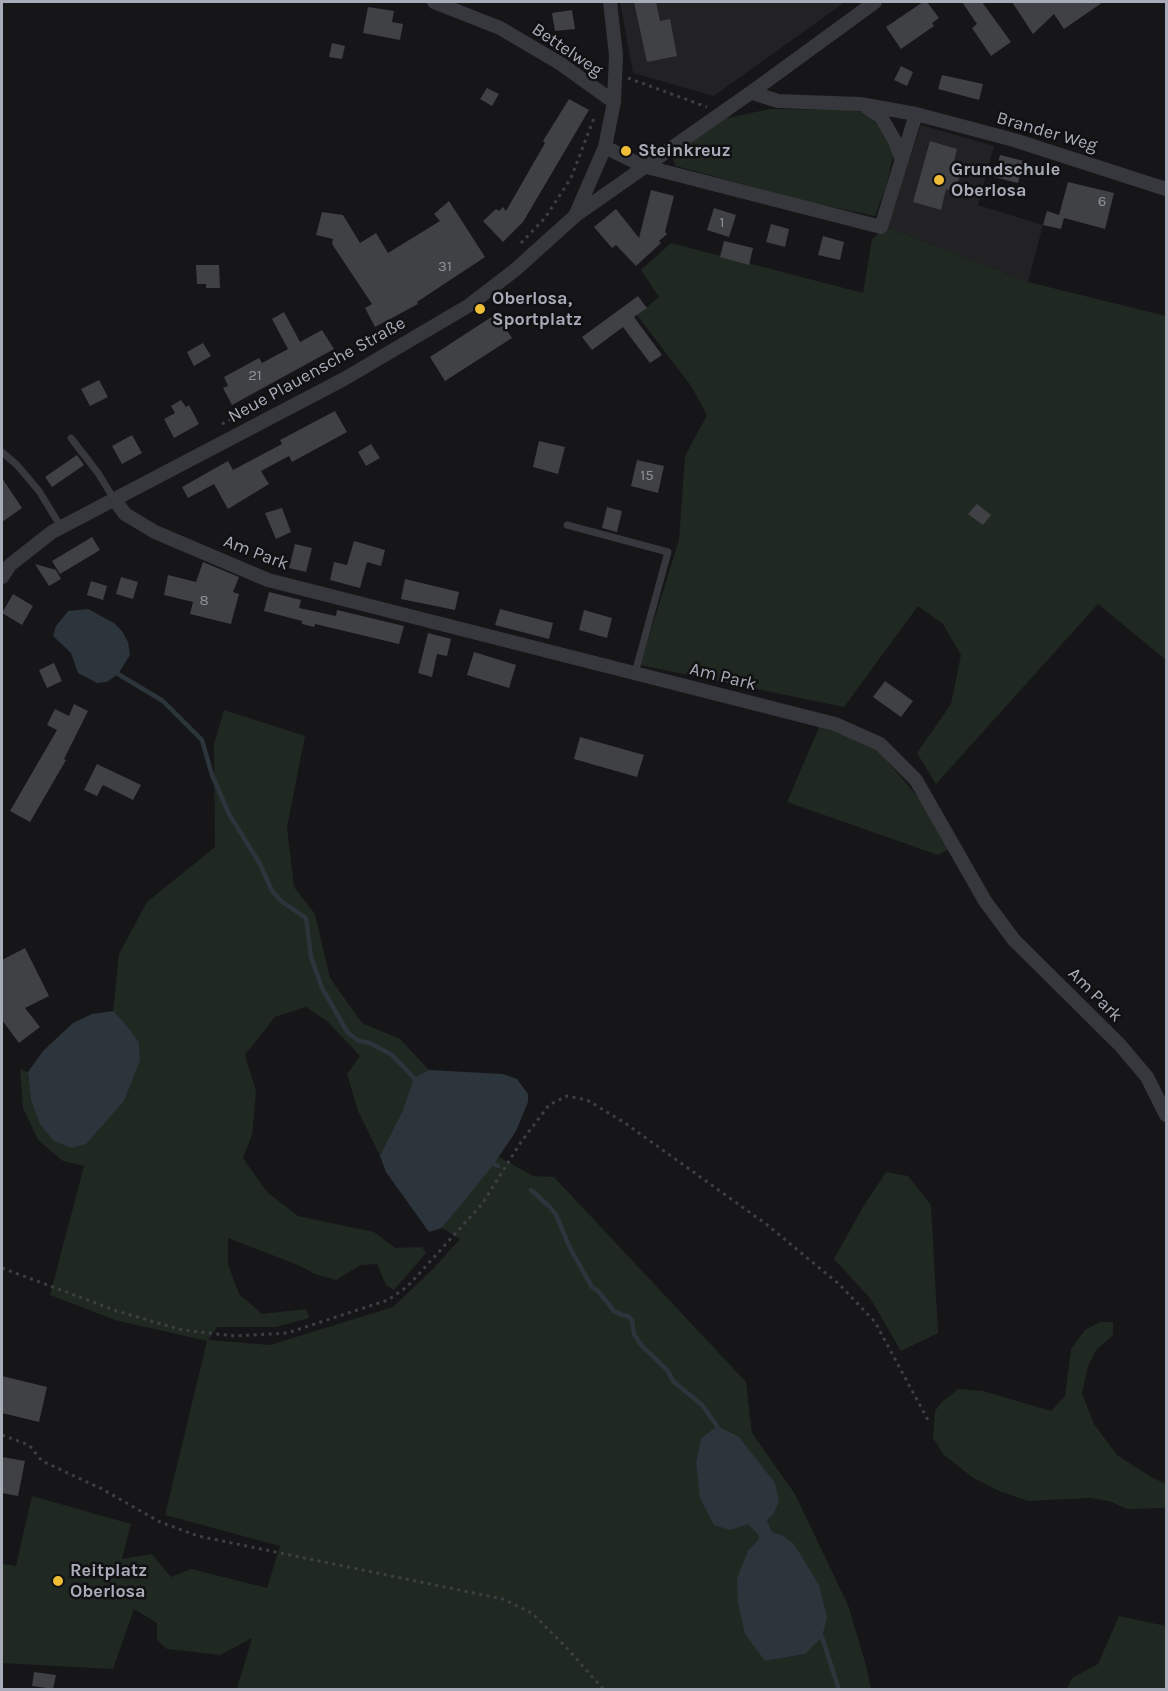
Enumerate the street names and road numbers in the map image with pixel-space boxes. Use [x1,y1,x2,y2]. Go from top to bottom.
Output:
street label: Bettelweg [528,18,606,82]
street label: Brander Weg [994,107,1100,157]
street label: Neue Plauensche Straße [225,312,409,428]
street label: Am Park [220,531,292,575]
street label: Am Park [687,658,759,696]
street label: Am Park [1063,963,1127,1027]

